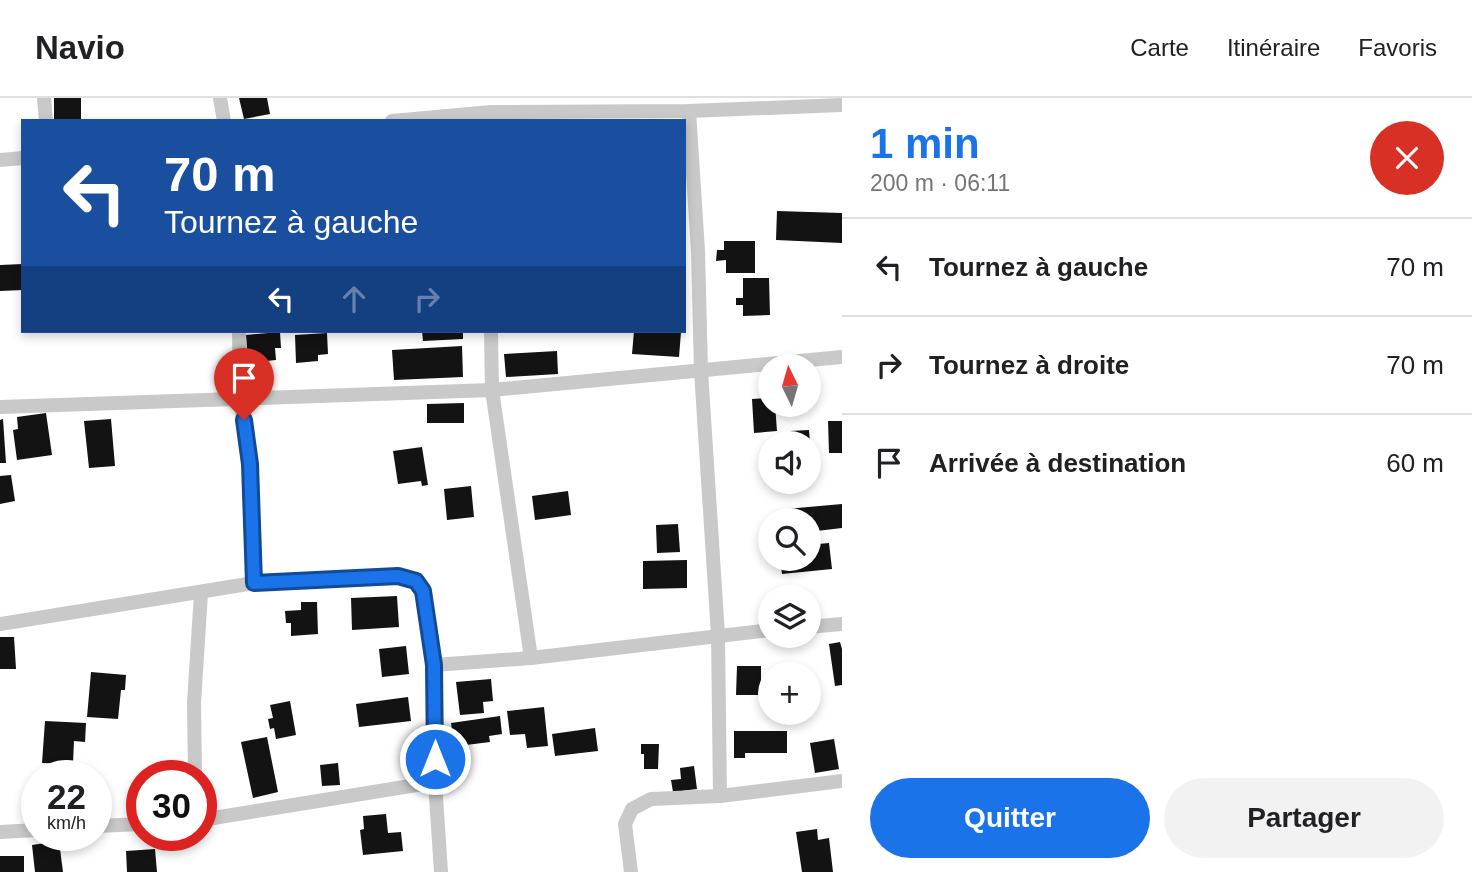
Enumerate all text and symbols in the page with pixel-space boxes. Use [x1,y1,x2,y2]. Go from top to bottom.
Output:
text: Navio [35,29,125,66]
text: Carte [1130,34,1189,61]
text: Itinéraire [1227,34,1320,61]
text: Favoris [1358,34,1437,61]
text: 1 min [870,120,980,167]
button: close [1370,121,1444,195]
icon: left [49,147,140,238]
text: 70 m [164,147,276,201]
text: 200 m · 06:11 [870,170,1010,196]
text: Tournez à gauche [164,204,418,240]
icon: left [870,248,908,286]
text: Tournez à gauche [929,252,1148,282]
text: 70 m [1386,252,1444,282]
icon: left [262,280,300,318]
icon: ahead [335,280,373,318]
icon: right [408,280,446,318]
icon: right [870,346,908,384]
pin [214,348,274,420]
text: Tournez à droite [929,350,1129,380]
text: 70 m [1386,350,1444,380]
north arrow [758,354,821,416]
map controls [758,354,821,725]
icon: arrive [225,359,263,397]
button: sound [758,431,821,494]
icon: arrive [870,444,908,482]
text: Arrivée à destination [929,448,1186,478]
text: 60 m [1386,448,1444,478]
button: search [758,508,821,571]
button: layers [758,585,821,648]
button: + [758,662,821,725]
position arrow [398,722,472,796]
speed limit sign: 30 [126,760,217,851]
text: 22 [47,777,86,816]
button: Quitter [870,778,1150,858]
button: Partager [1164,778,1444,858]
text: km/h [47,813,86,833]

